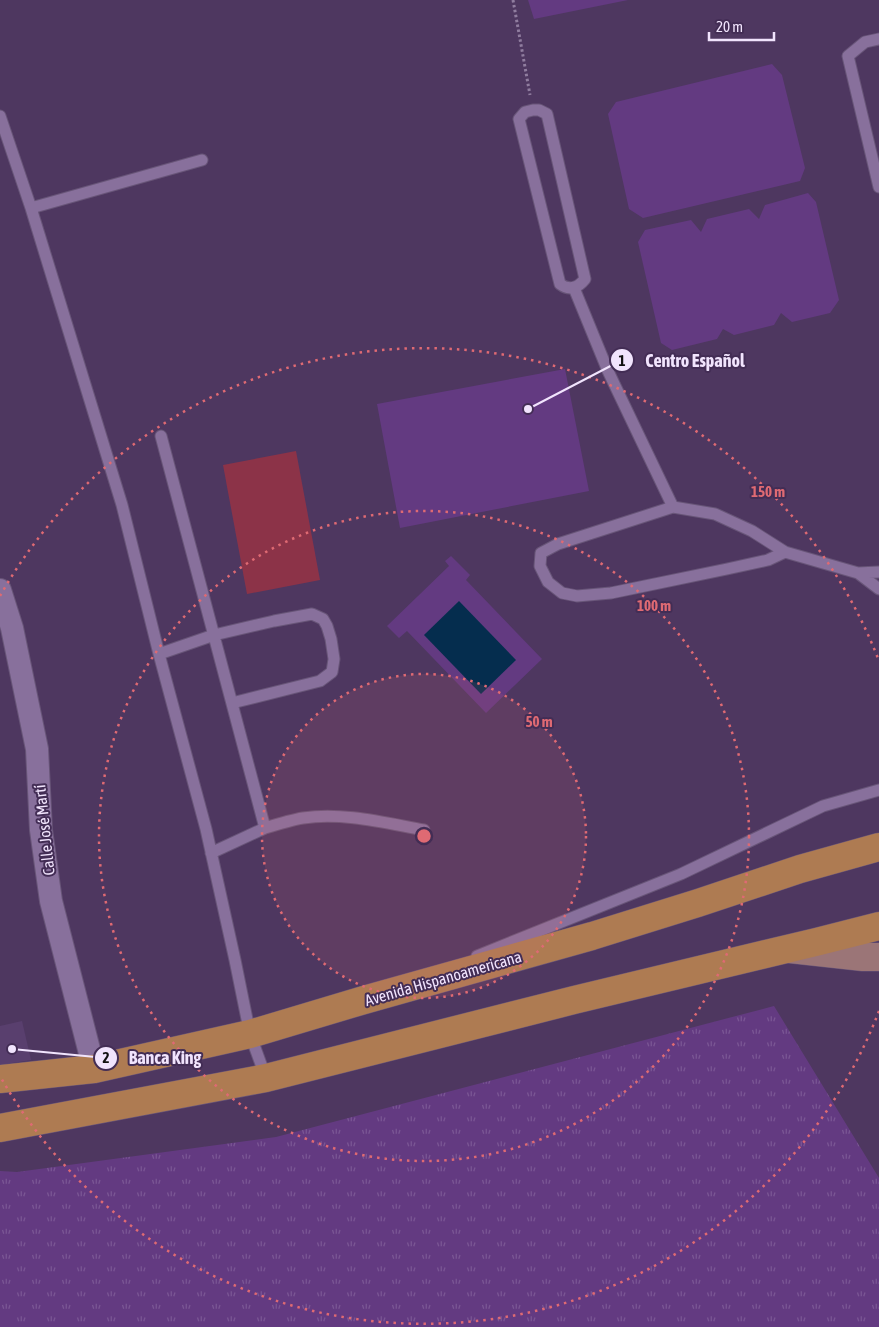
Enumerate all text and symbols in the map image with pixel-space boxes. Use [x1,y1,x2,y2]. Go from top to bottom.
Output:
scale bar [709,10,774,42]
text: 20 m [716,18,743,35]
callout: Centro Español [610,344,754,377]
text: Centro Español [645,350,745,371]
text: 1 [618,352,626,369]
text: 150 m [751,483,785,500]
text: 100 m [637,597,671,614]
text: 50 m [526,713,553,730]
street label: Calle José Martí [30,783,58,876]
centre of rings [415,827,433,845]
street label: Avenida Hispanoamericana [363,947,524,1010]
callout: Banca King [93,1041,211,1074]
text: Banca King [129,1047,202,1068]
text: 2 [102,1049,110,1066]

